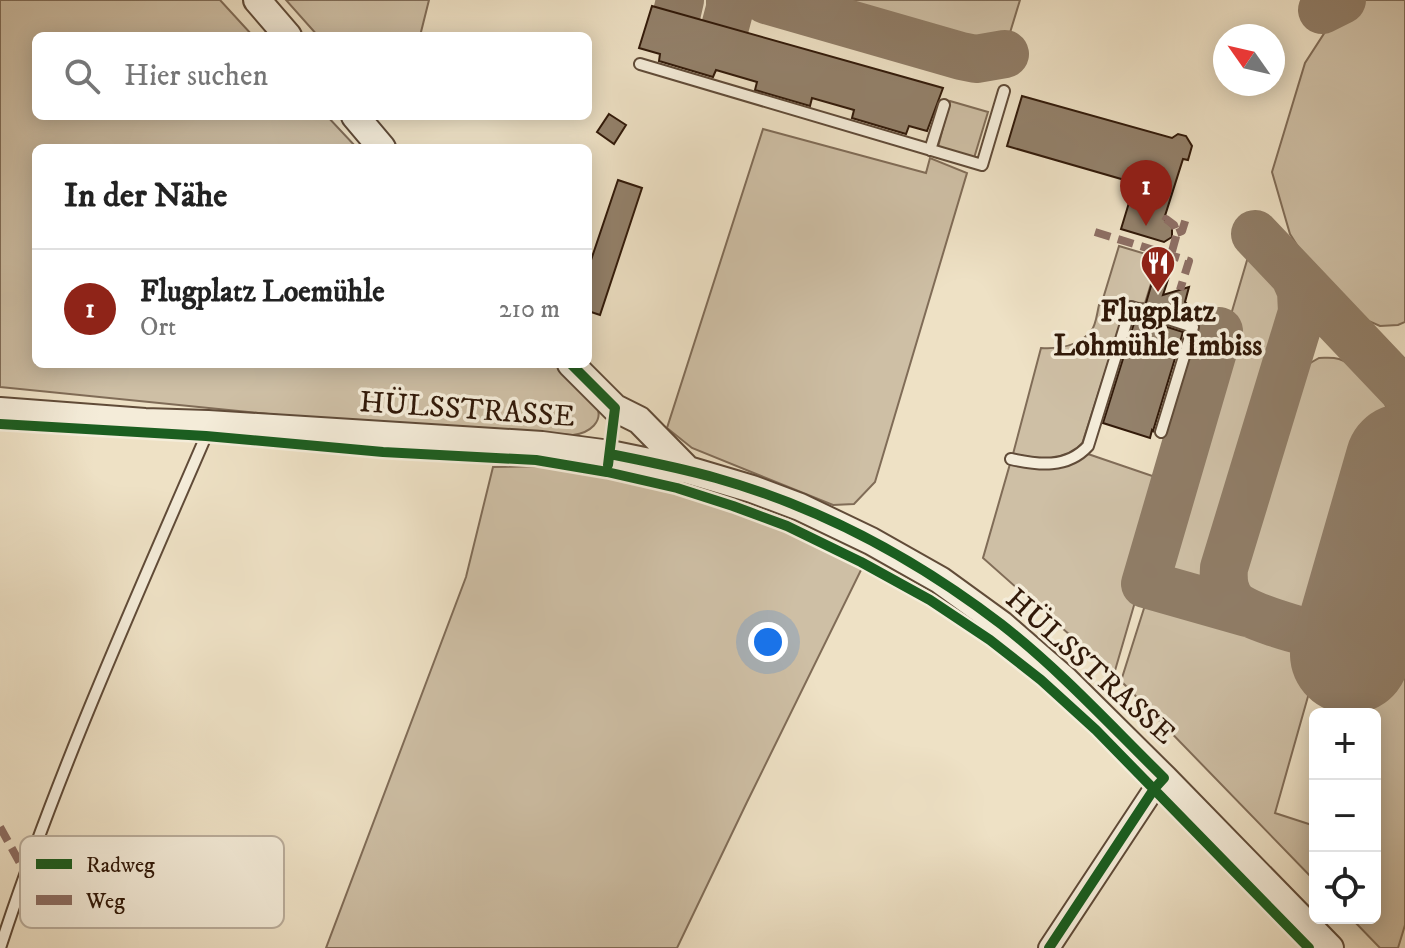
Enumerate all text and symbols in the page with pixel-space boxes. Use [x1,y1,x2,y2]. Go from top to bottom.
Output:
north arrow [1213,24,1285,96]
search box [32,32,592,120]
icon: search [60,54,104,98]
text: Hier suchen [124,58,268,95]
pin: 1 [1120,160,1172,226]
text: In der Nähe [64,175,227,217]
restaurant icon: Flugplatz Lohmühle Imbiss [1139,244,1177,294]
text: Flugplatz Loemühle [140,274,385,311]
text: 1 [85,293,95,326]
text: 210 m [499,293,560,326]
place label: Flugplatz Lohmühle Imbiss [1054,294,1262,365]
text: Ort [140,311,176,344]
street label: HÜLSSTRASSE [358,382,576,436]
street label: HÜLSSTRASSE [997,579,1184,753]
your location [748,622,788,662]
map controls [1309,708,1381,924]
button: + [1309,708,1381,780]
button: − [1309,780,1381,852]
legend [20,836,284,928]
text: Radweg [86,852,155,879]
button: locate [1309,852,1381,924]
text: Weg [85,888,125,915]

